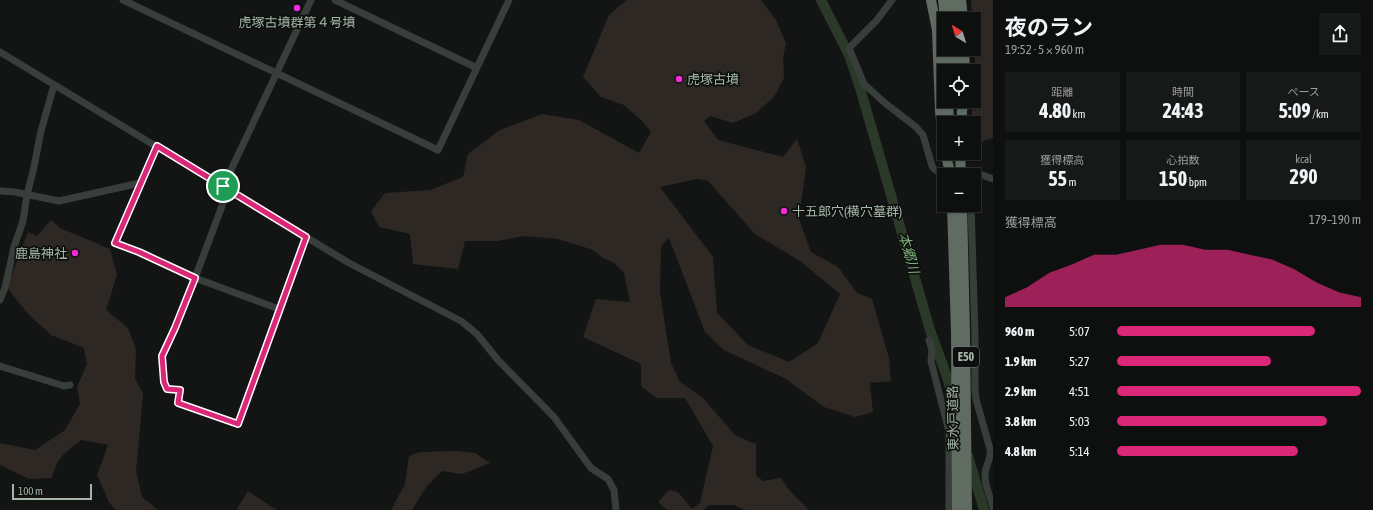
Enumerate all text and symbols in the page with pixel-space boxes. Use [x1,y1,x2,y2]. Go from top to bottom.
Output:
marker: 虎塚古墳群第４号墳 [292,3,302,13]
north arrow [937,12,981,56]
map controls [937,12,981,212]
button: share [1319,13,1361,55]
text: 夜のラン [1005,14,1093,40]
place label: 虎塚古墳群第４号墳 [238,15,356,30]
text: 19:52 · 5 × 960 m [1005,42,1084,57]
button: locate [937,64,981,108]
place label: 虎塚古墳 [687,72,739,87]
marker: 虎塚古墳 [674,74,684,84]
text: 距離 [1051,86,1073,98]
text: 時間 [1172,86,1194,98]
text: ペース [1287,86,1320,98]
text: 4.80 [1039,99,1071,122]
text: 24:43 [1162,99,1204,122]
text: 5:09 [1279,99,1311,122]
text: km [1071,108,1085,120]
text: /km [1311,108,1329,120]
button: + [937,116,981,160]
text: kcal [1295,153,1312,165]
text: 獲得標高 [1040,154,1084,166]
text: 心拍数 [1166,154,1199,166]
text: 290 [1290,165,1318,188]
text: 55 [1048,167,1067,190]
text: 150 [1159,167,1187,190]
button: − [937,168,981,212]
pin [206,169,240,203]
icon: arrive [212,175,234,197]
text: m [1067,176,1076,188]
text: bpm [1187,176,1207,188]
place label: 十五郎穴(横穴墓群) [792,204,902,219]
marker: 十五郎穴(横穴墓群) [779,206,789,216]
text: 179–190 m [1309,212,1361,227]
text: 獲得標高 [1005,215,1057,230]
water label: 本郷川 [896,231,923,277]
place label: 鹿島神社 [15,246,67,261]
marker: 鹿島神社 [70,248,80,258]
text: 960 m [1005,324,1034,339]
text: 5:07 [1069,324,1090,339]
road number: E50 [953,347,979,367]
text: 1.9 km [1005,354,1036,369]
text: 5:27 [1069,354,1090,369]
text: 2.9 km [1005,384,1036,399]
text: 4:51 [1069,384,1090,399]
street label: 東水戸道路 [945,385,961,451]
text: 3.8 km [1005,414,1036,429]
text: 5:03 [1069,414,1090,429]
text: 4.8 km [1005,444,1036,459]
text: 5:14 [1069,444,1090,459]
scale bar [12,482,92,501]
text: 100 m [18,485,43,497]

